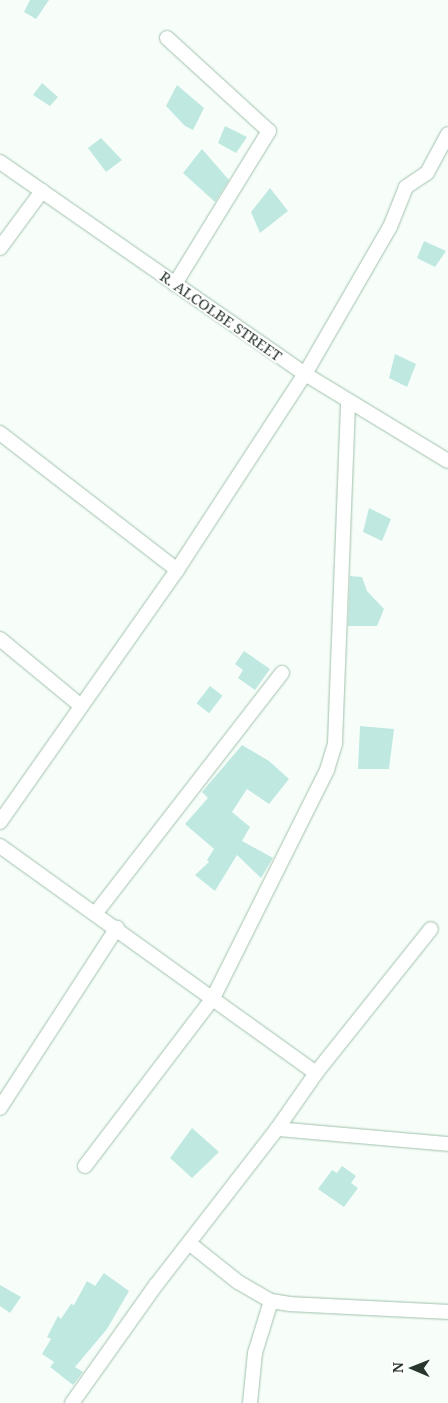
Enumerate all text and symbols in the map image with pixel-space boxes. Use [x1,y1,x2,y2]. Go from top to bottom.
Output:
street label: R. ALCOLBE STREET [156,267,286,365]
north arrow [388,1343,438,1393]
text: N [388,1362,407,1373]

